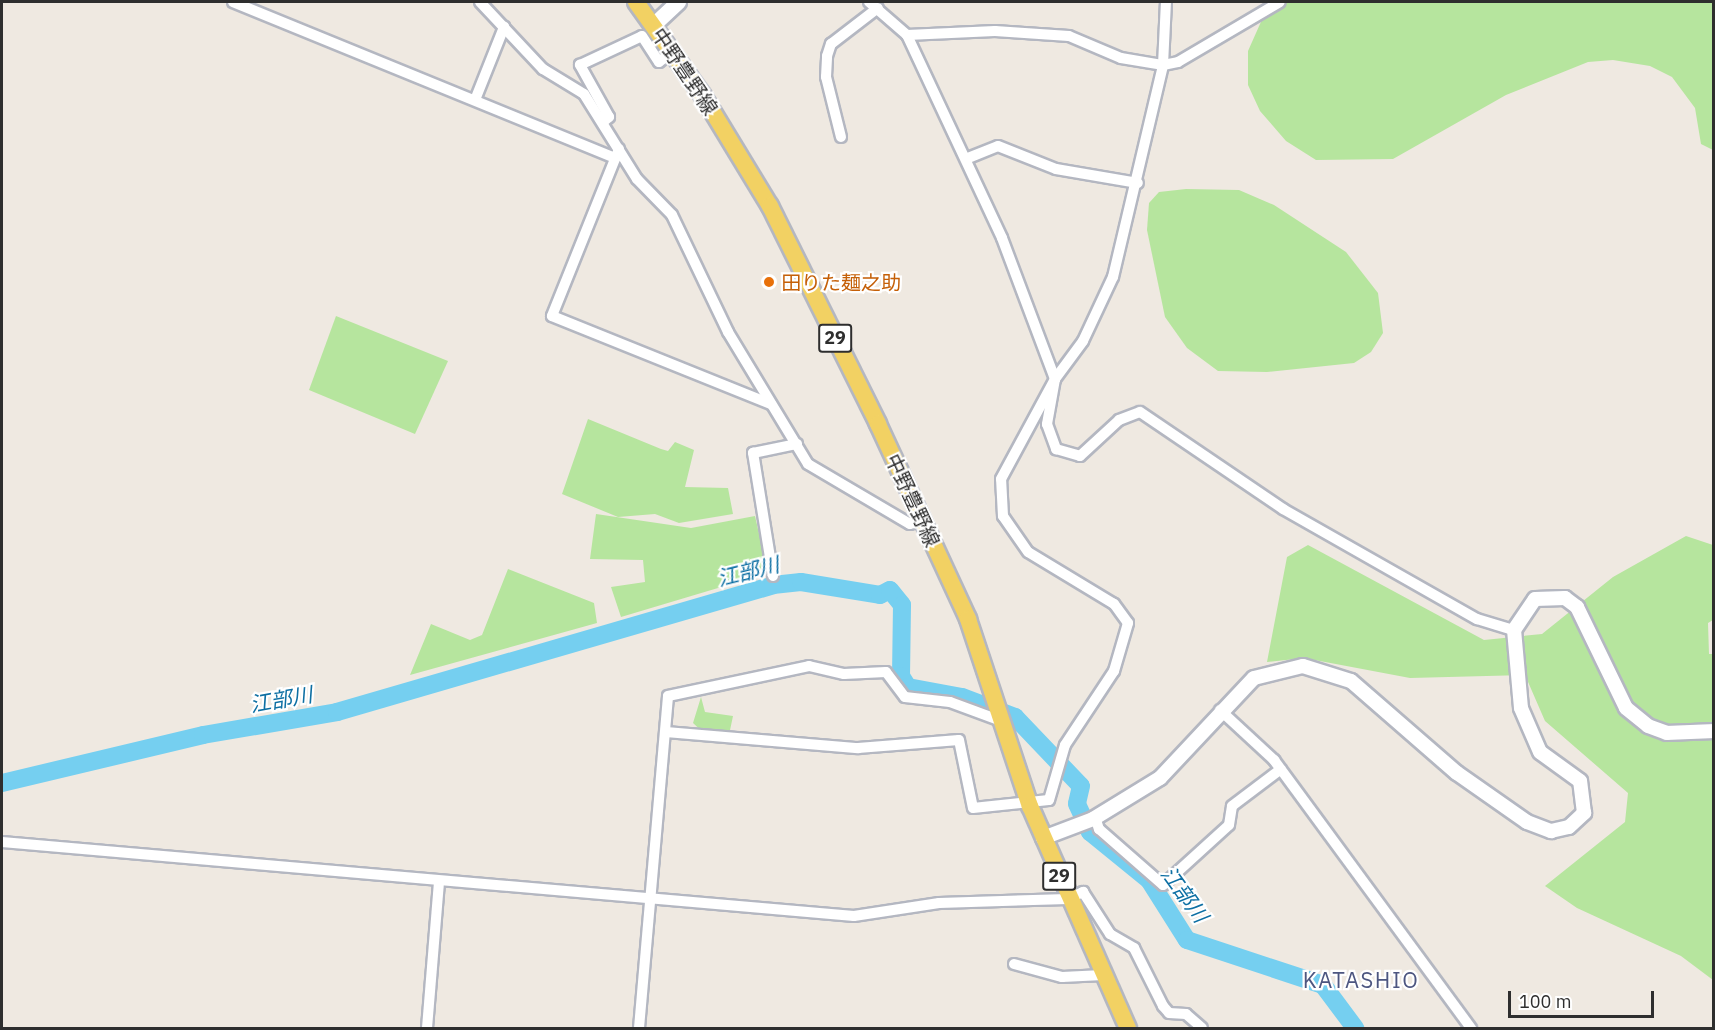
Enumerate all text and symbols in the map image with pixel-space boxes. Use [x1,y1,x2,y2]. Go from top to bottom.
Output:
street label: 中野豊野線 [647,23,723,119]
place label: 田りた麺之助 [781,270,901,294]
marker: 田りた麺之助 [762,275,776,289]
road number: 29 [817,323,853,353]
street label: 中野豊野線 [881,450,945,550]
water label: 江部川 [714,551,782,591]
water label: 江部川 [248,681,314,717]
road number: 29 [1041,861,1077,891]
water label: 江部川 [1156,861,1214,927]
district label: KATASHIO [1303,967,1419,993]
scale bar [1511,979,1656,1017]
text: 100 m [1519,990,1571,1013]

